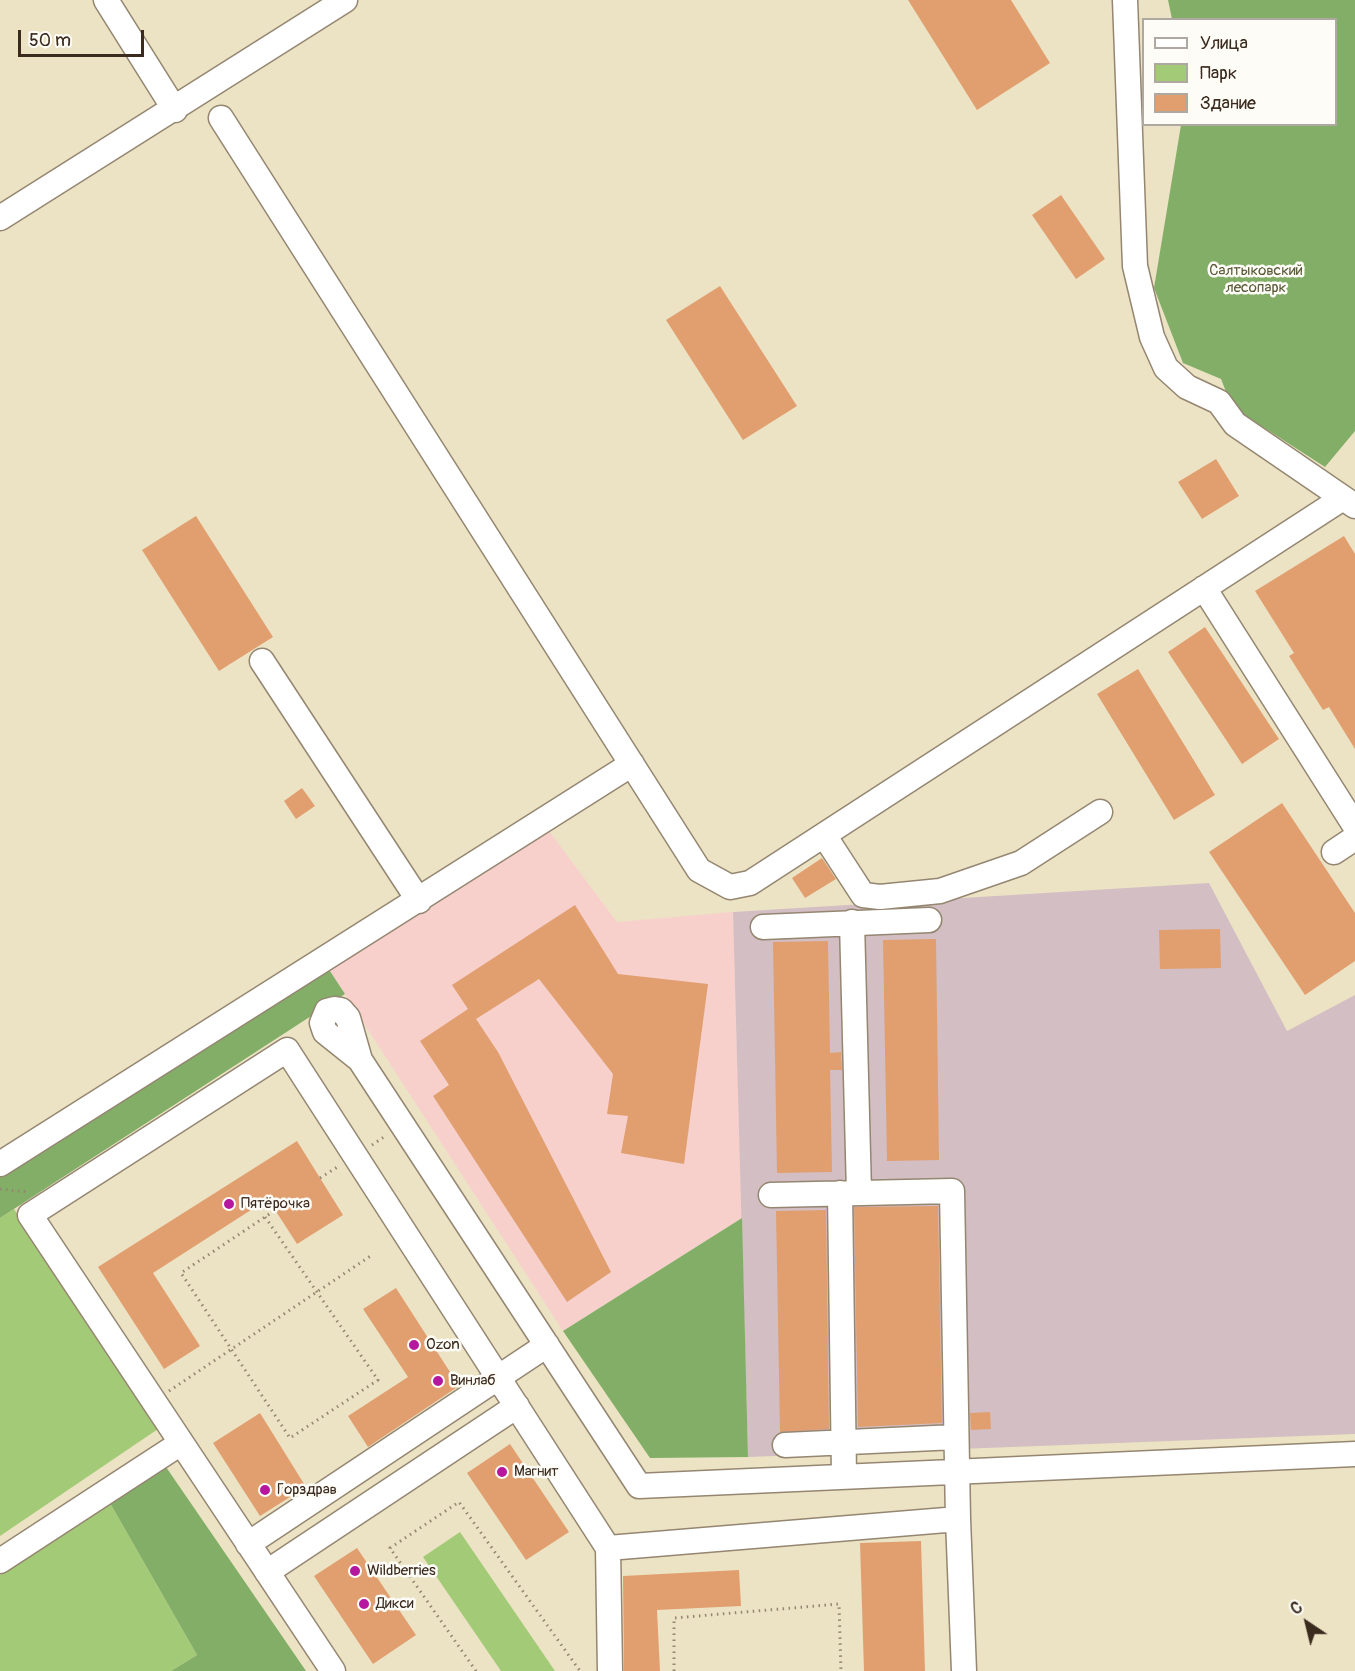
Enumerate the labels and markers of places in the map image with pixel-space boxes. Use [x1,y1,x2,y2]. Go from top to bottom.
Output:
place label: Пятёрочка [241,1195,310,1213]
marker: Пятёрочка [222,1197,236,1211]
place label: Ozon [426,1336,460,1354]
marker: Ozon [407,1338,421,1352]
place label: Винлаб [450,1372,496,1390]
marker: Винлаб [431,1374,445,1388]
place label: Магнит [514,1463,559,1481]
marker: Магнит [495,1465,509,1479]
place label: Горздрав [277,1481,337,1499]
marker: Горздрав [258,1483,272,1497]
place label: Wildberries [367,1562,436,1580]
marker: Wildberries [348,1564,362,1578]
place label: Дикси [376,1595,414,1613]
marker: Дикси [357,1597,371,1611]

